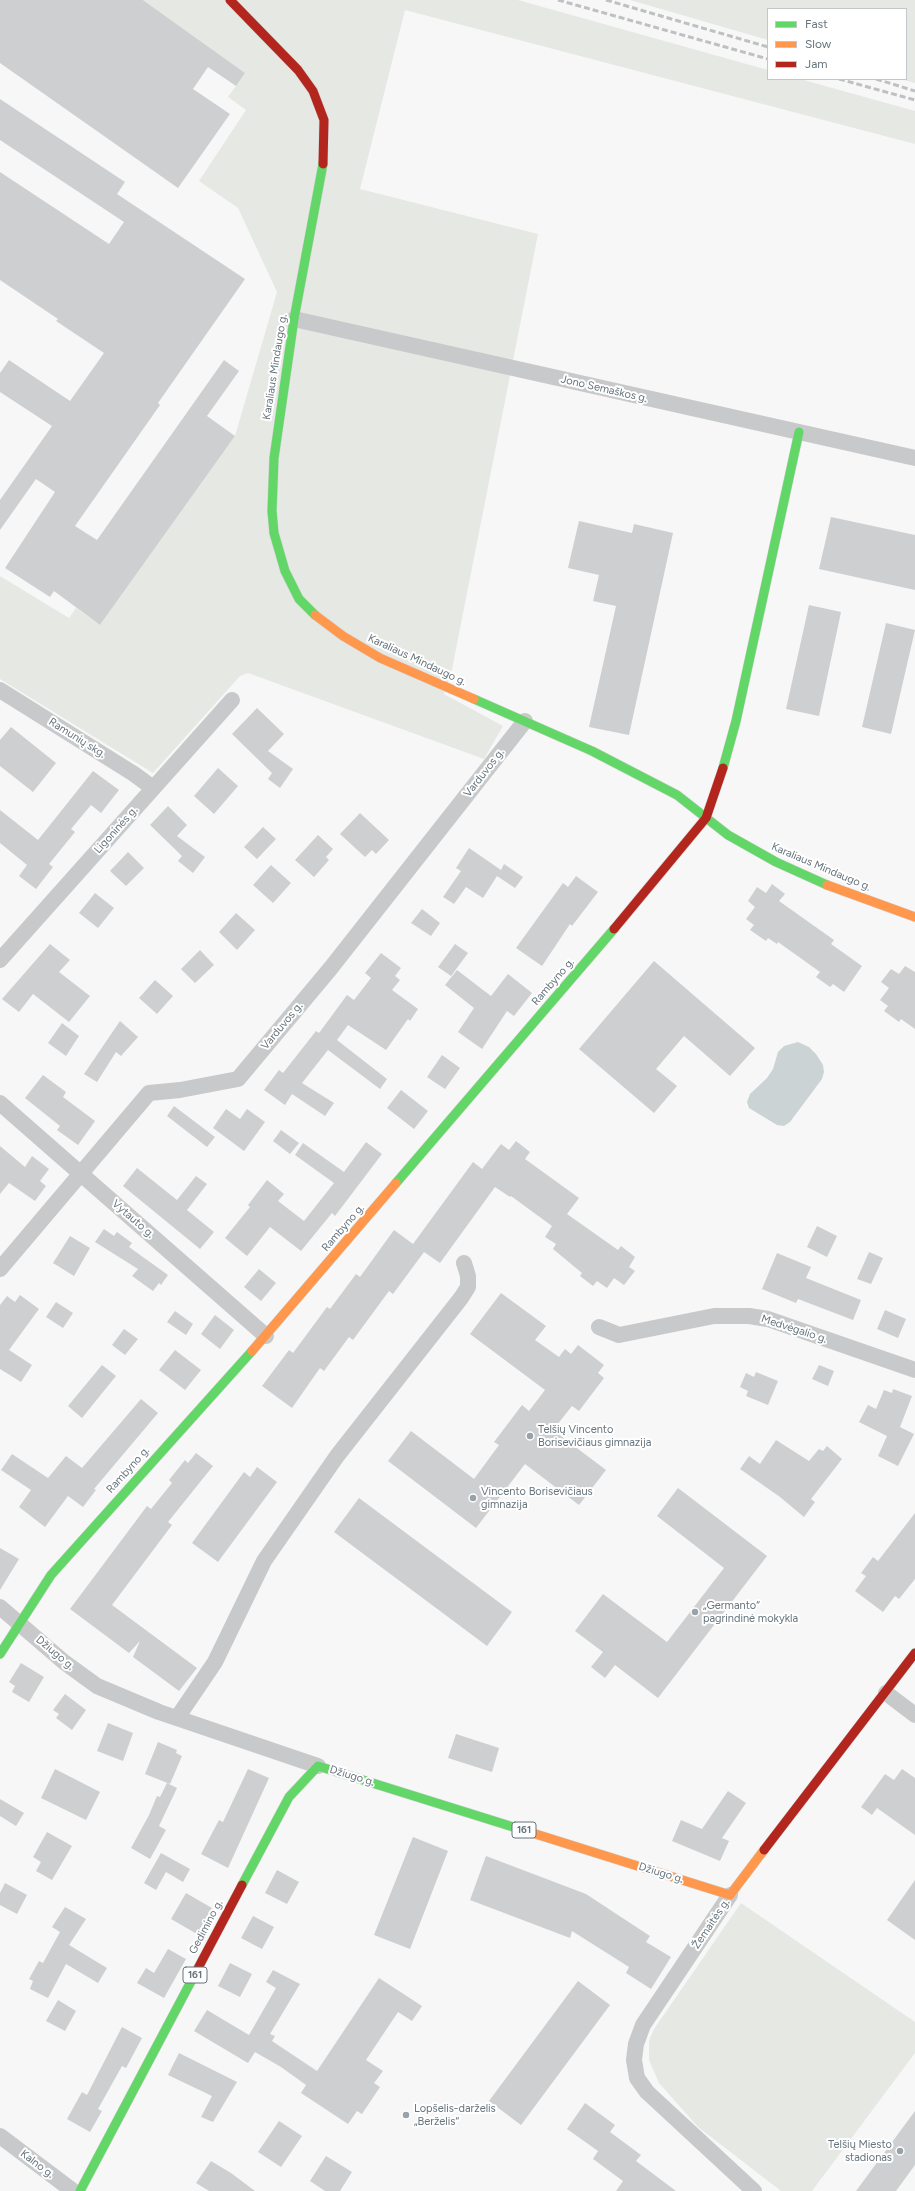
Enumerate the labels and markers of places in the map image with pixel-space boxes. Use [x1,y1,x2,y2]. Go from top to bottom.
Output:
place label: Telšių Vincento Borisevičiaus gimnazija [538,1423,651,1449]
marker: Telšių Vincento Borisevičiaus gimnazija [525,1431,535,1441]
place label: Vincento Borisevičiaus gimnazija [481,1485,593,1511]
marker: Vincento Borisevičiaus gimnazija [468,1493,478,1503]
place label: „Germanto“ pagrindinė mokykla [703,1599,798,1625]
marker: „Germanto“ pagrindinė mokykla [690,1607,700,1617]
place label: Lopšelis-darželis „Berželis“ [414,2102,496,2128]
marker: Lopšelis-darželis „Berželis“ [401,2110,411,2120]
place label: Telšių Miesto stadionas [828,2138,892,2164]
marker: Telšių Miesto stadionas [895,2146,905,2156]

